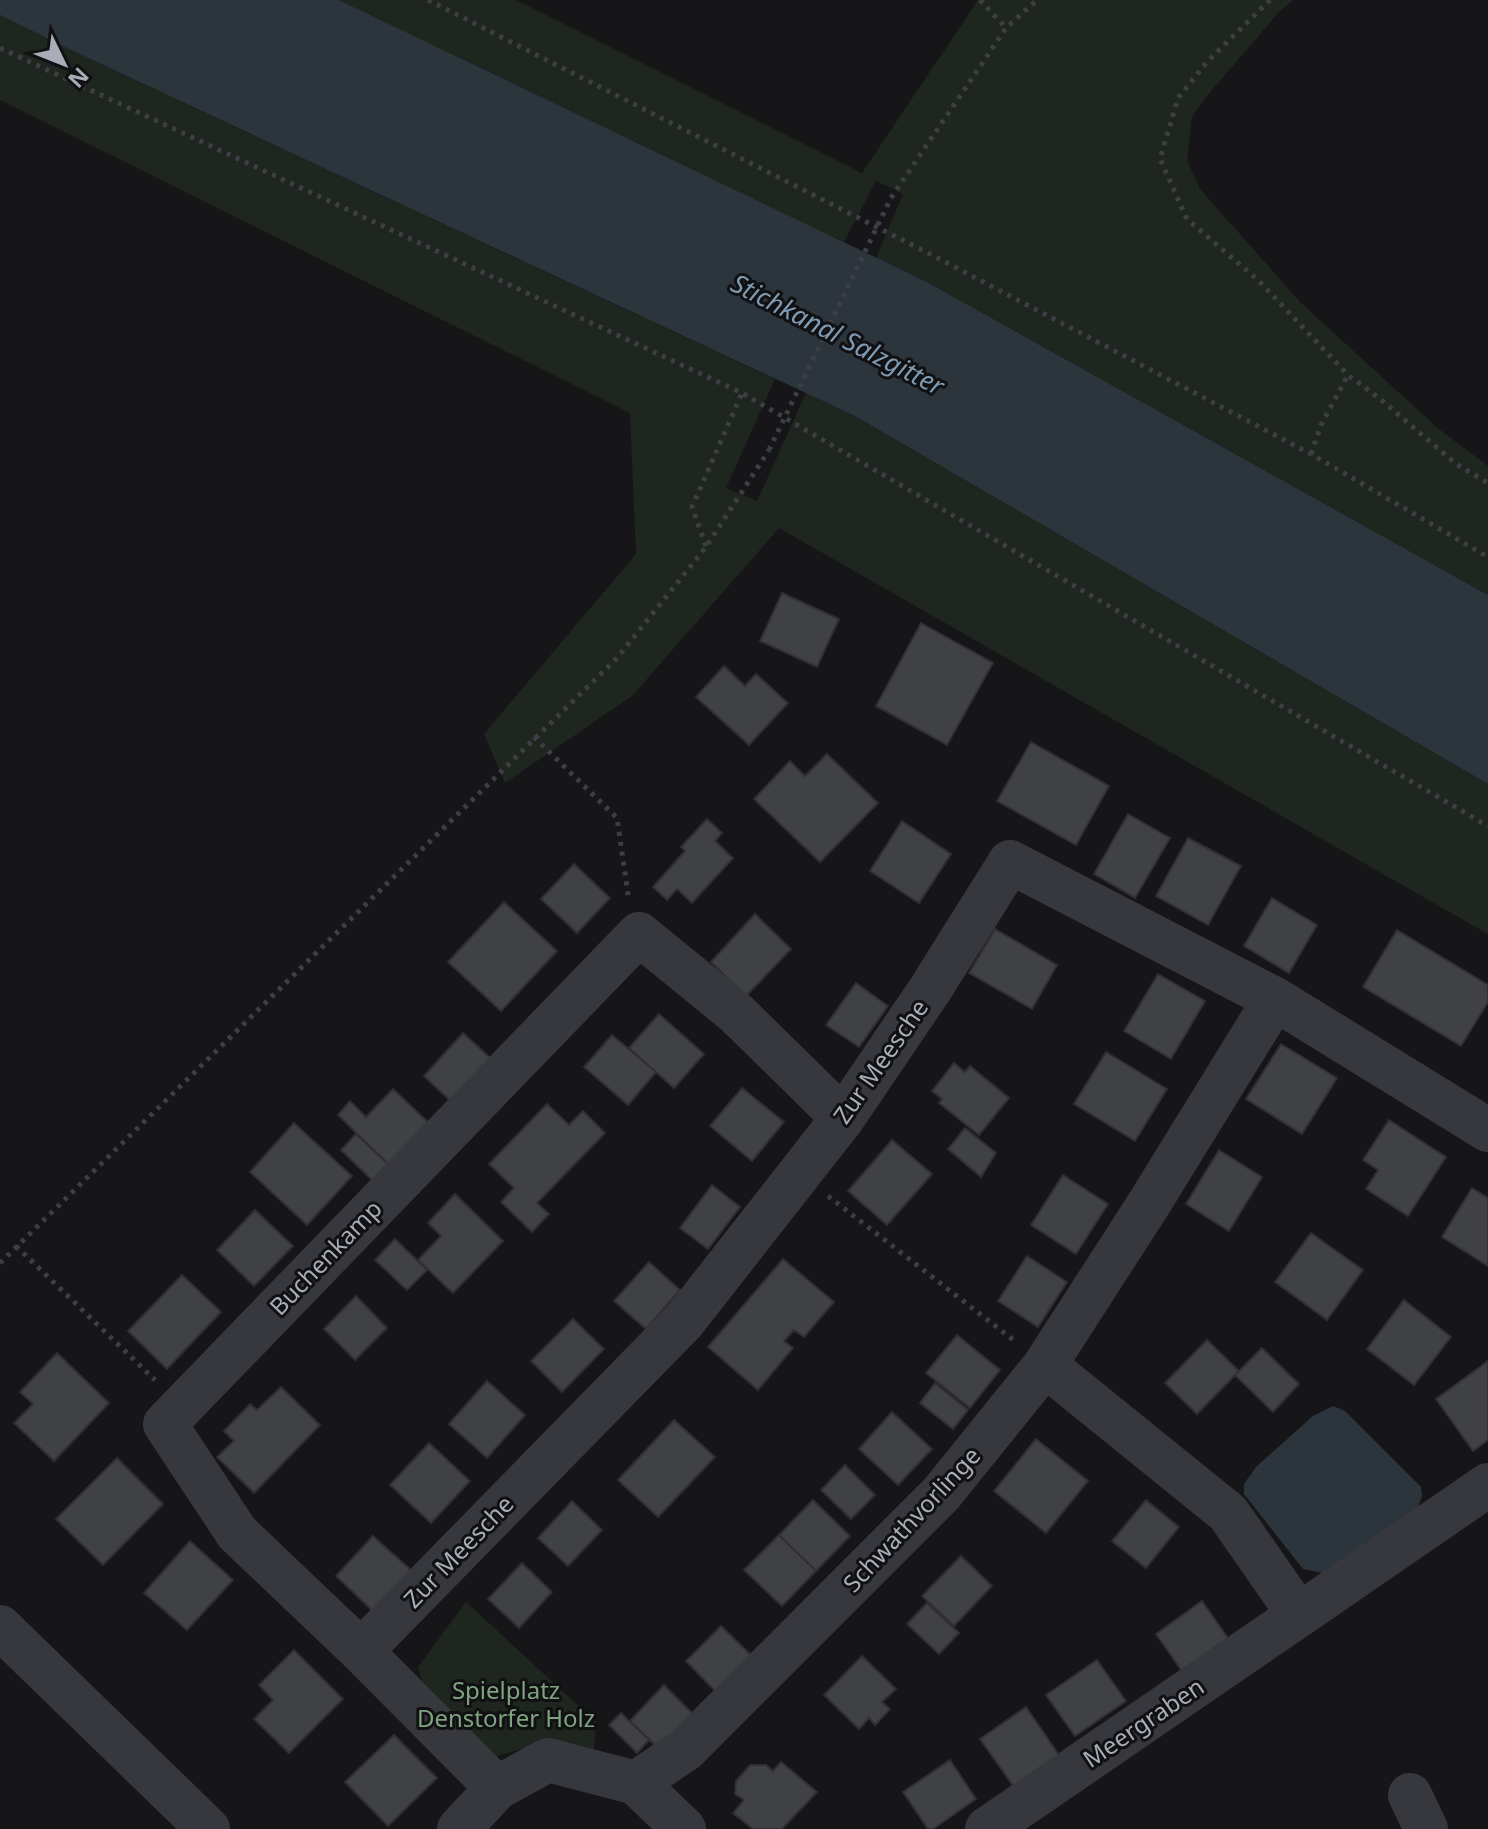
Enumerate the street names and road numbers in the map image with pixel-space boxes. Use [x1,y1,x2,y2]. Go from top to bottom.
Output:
street label: Zur Meesche [825,992,935,1130]
street label: Buchenkamp [262,1192,388,1322]
street label: Schwathvorlinge [835,1439,987,1599]
street label: Zur Meesche [396,1487,520,1615]
street label: Meergraben [1076,1669,1210,1775]

